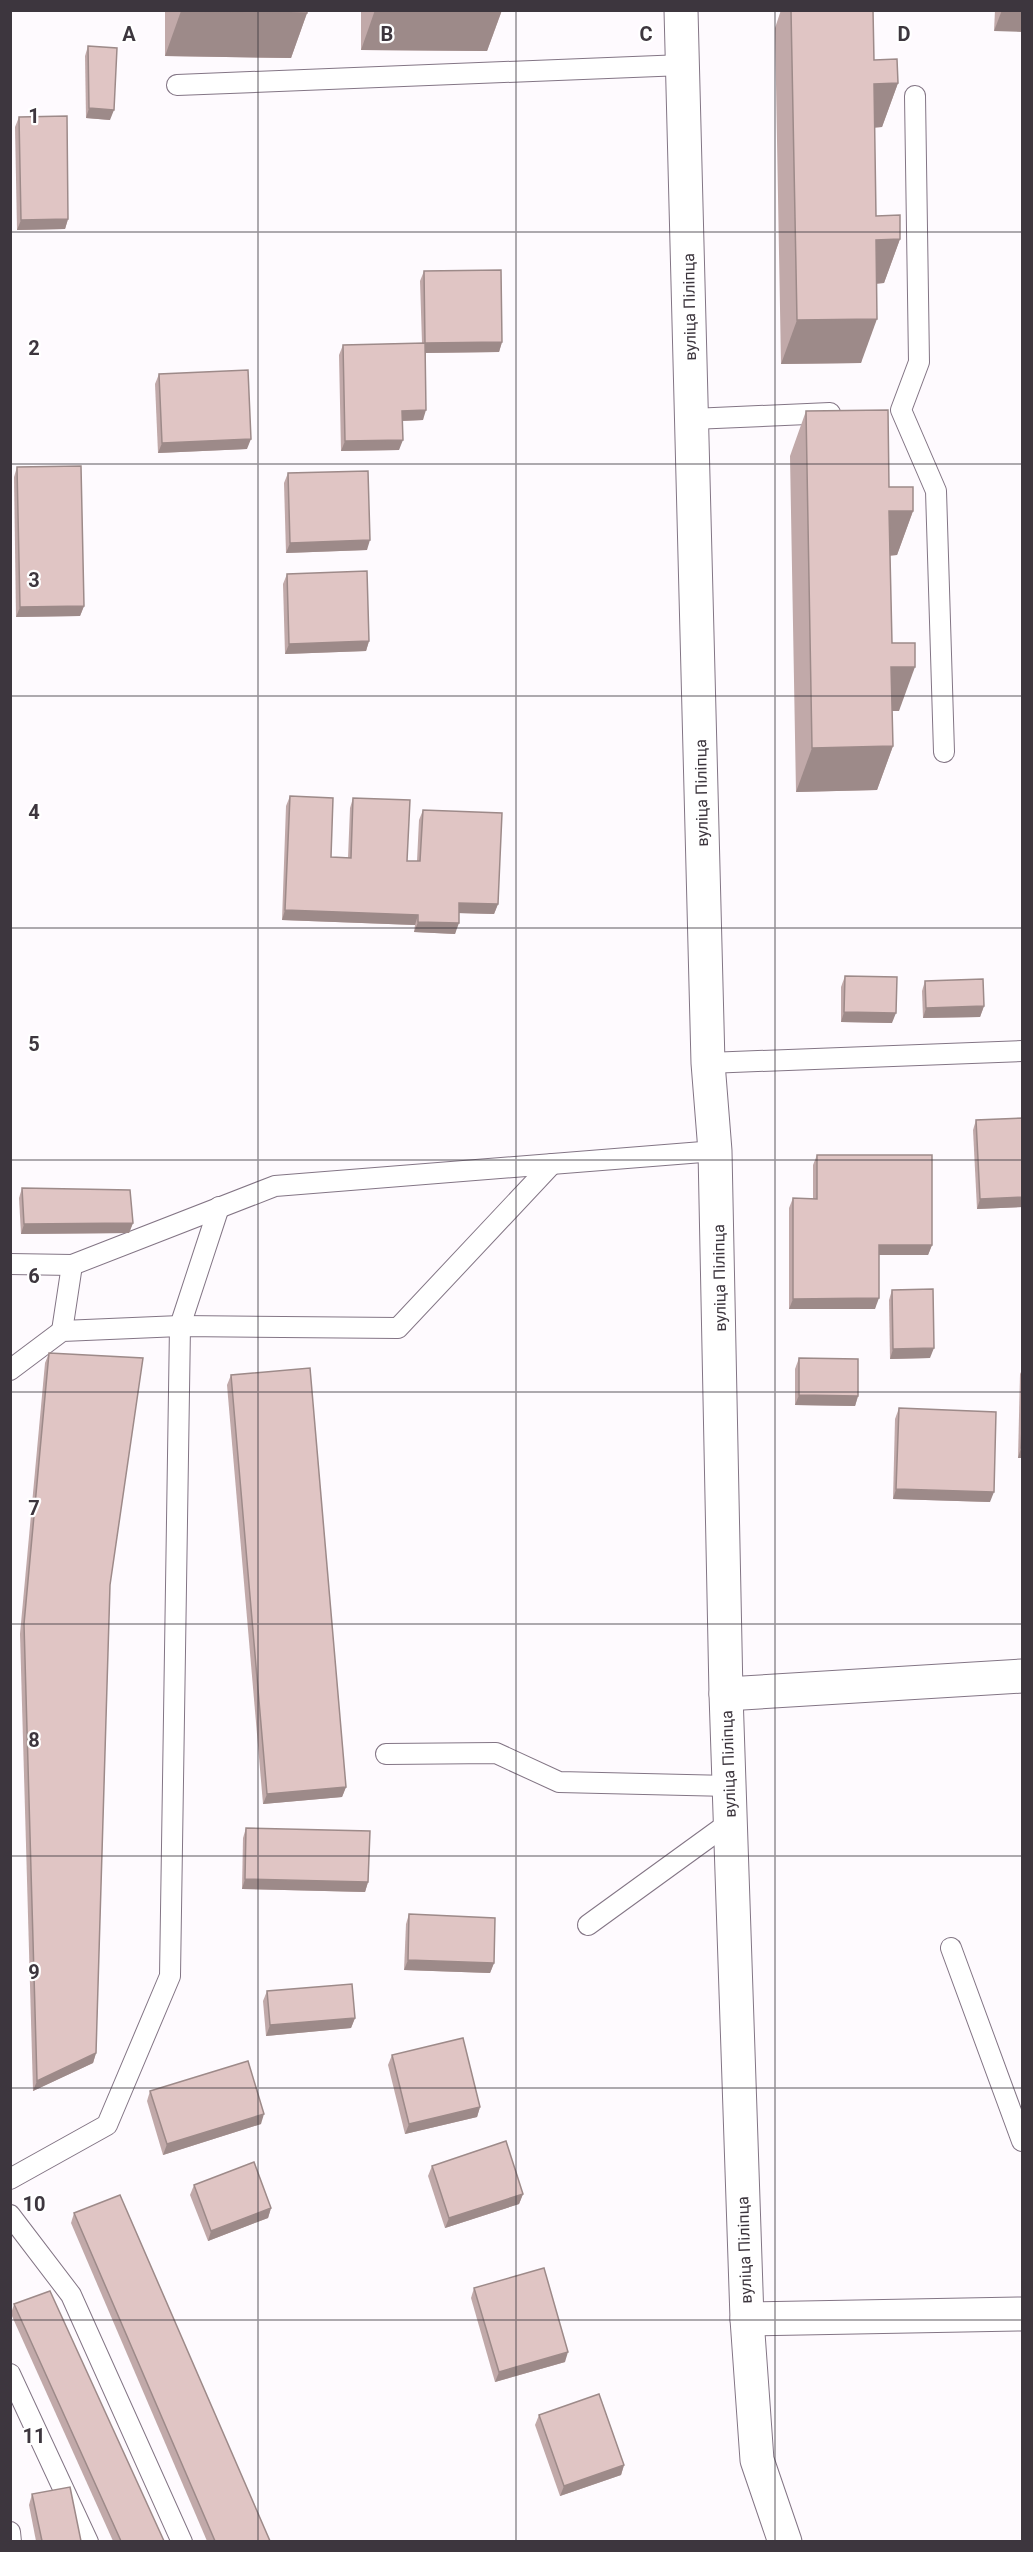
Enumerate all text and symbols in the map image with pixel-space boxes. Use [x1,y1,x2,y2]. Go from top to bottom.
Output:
text: A [122,22,136,46]
text: B [381,22,393,46]
text: C [639,22,653,46]
text: D [898,22,911,46]
text: 1 [28,104,40,128]
street label: вуліца Піліпца [679,253,700,361]
text: 2 [28,336,40,360]
text: 3 [28,568,40,592]
street label: вуліца Піліпца [691,739,712,847]
text: 4 [28,800,40,824]
text: 5 [28,1032,40,1056]
street label: вуліца Піліпца [709,1224,730,1332]
text: 6 [28,1264,40,1288]
text: 7 [28,1496,40,1520]
street label: вуліца Піліпца [717,1710,740,1818]
text: 8 [28,1728,40,1752]
text: 9 [28,1960,40,1984]
text: 10 [23,2192,45,2216]
street label: вуліца Піліпца [733,2196,756,2304]
text: 11 [23,2424,45,2448]

